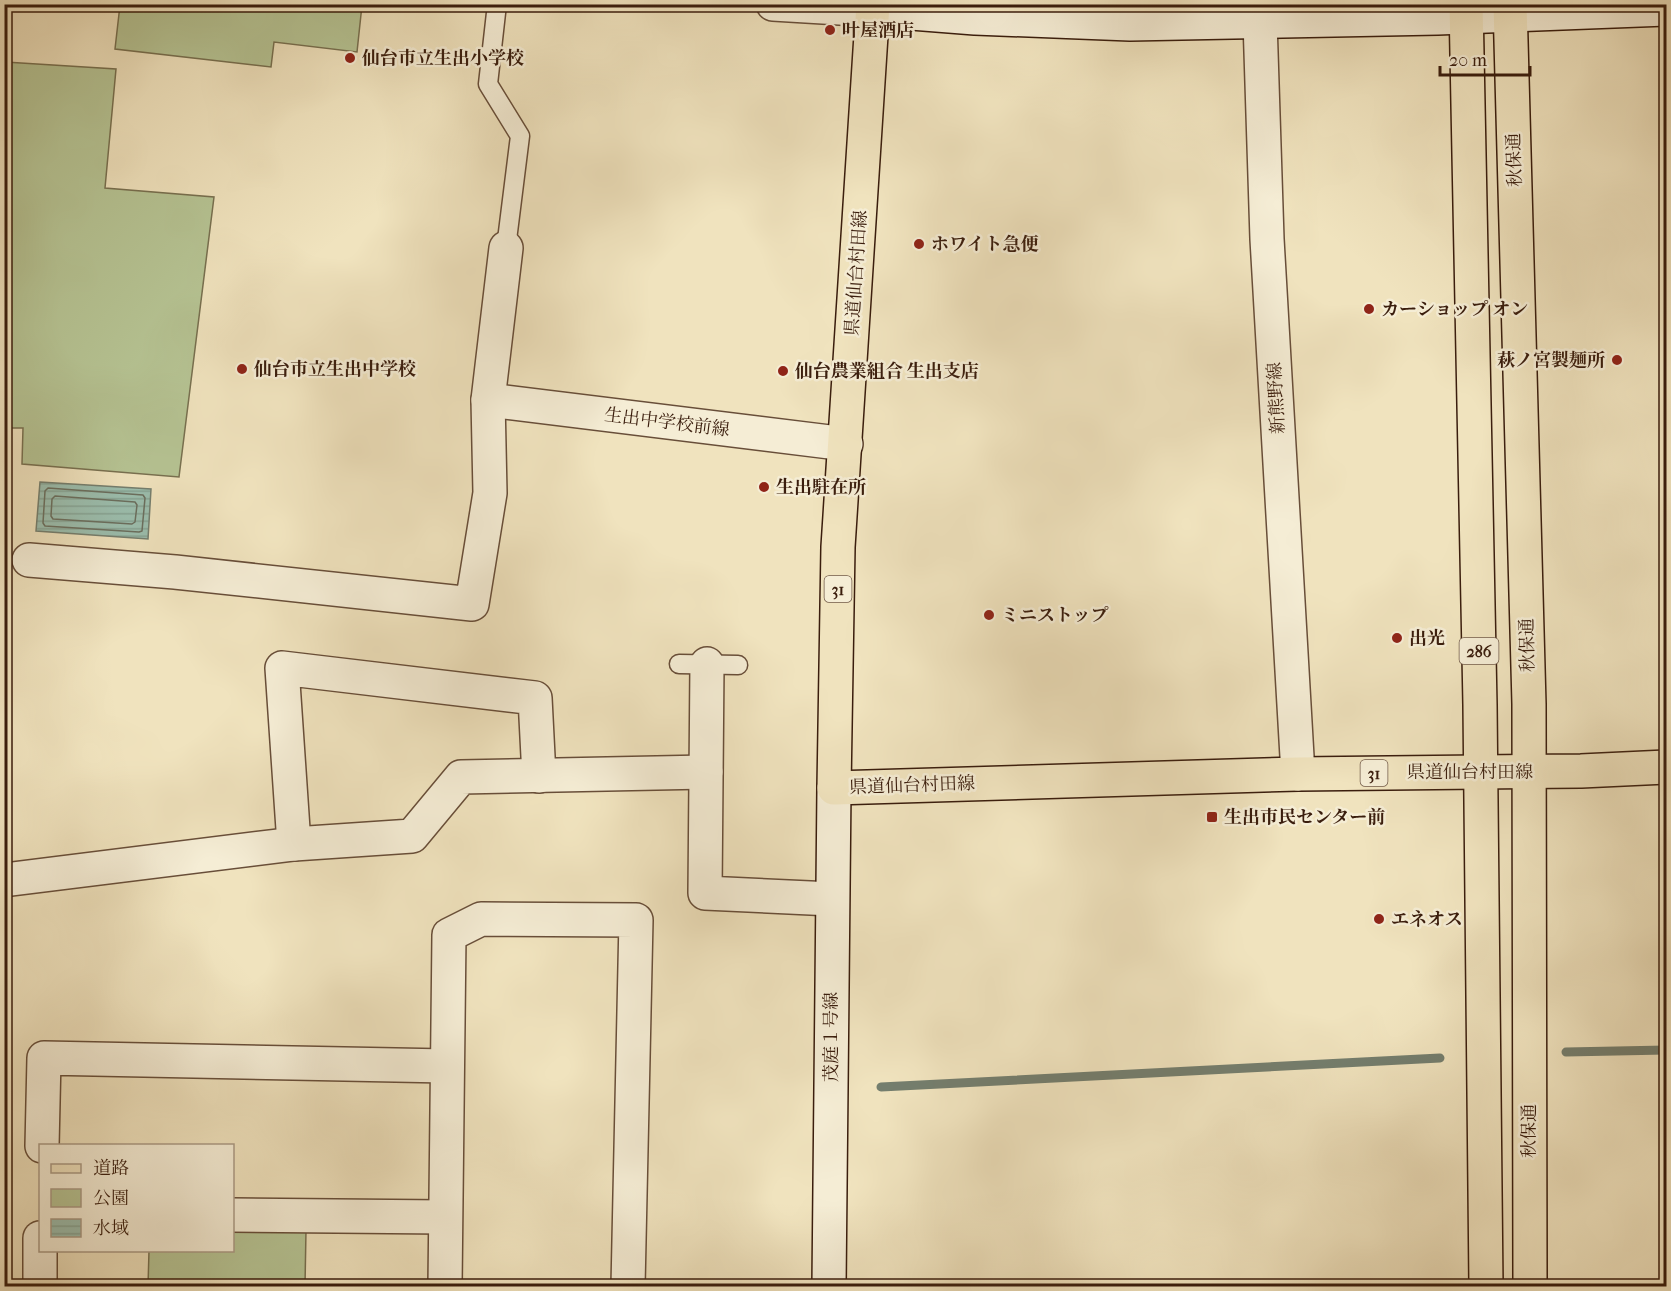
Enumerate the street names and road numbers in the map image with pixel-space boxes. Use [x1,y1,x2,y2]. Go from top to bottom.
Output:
street label: 秋保通 [1503,133,1526,187]
street label: 県道仙台村田線 [842,209,871,337]
street label: 新熊野線 [1264,361,1289,434]
street label: 生出中学校前線 [603,404,731,441]
road number: 31 [824,576,852,602]
street label: 秋保通 [1517,618,1538,672]
road number: 286 [1460,638,1498,664]
road number: 31 [1360,760,1388,786]
street label: 県道仙台村田線 [1407,762,1533,783]
street label: 県道仙台村田線 [849,773,975,798]
street label: 茂庭１号線 [821,992,842,1082]
street label: 秋保通 [1519,1104,1540,1158]

